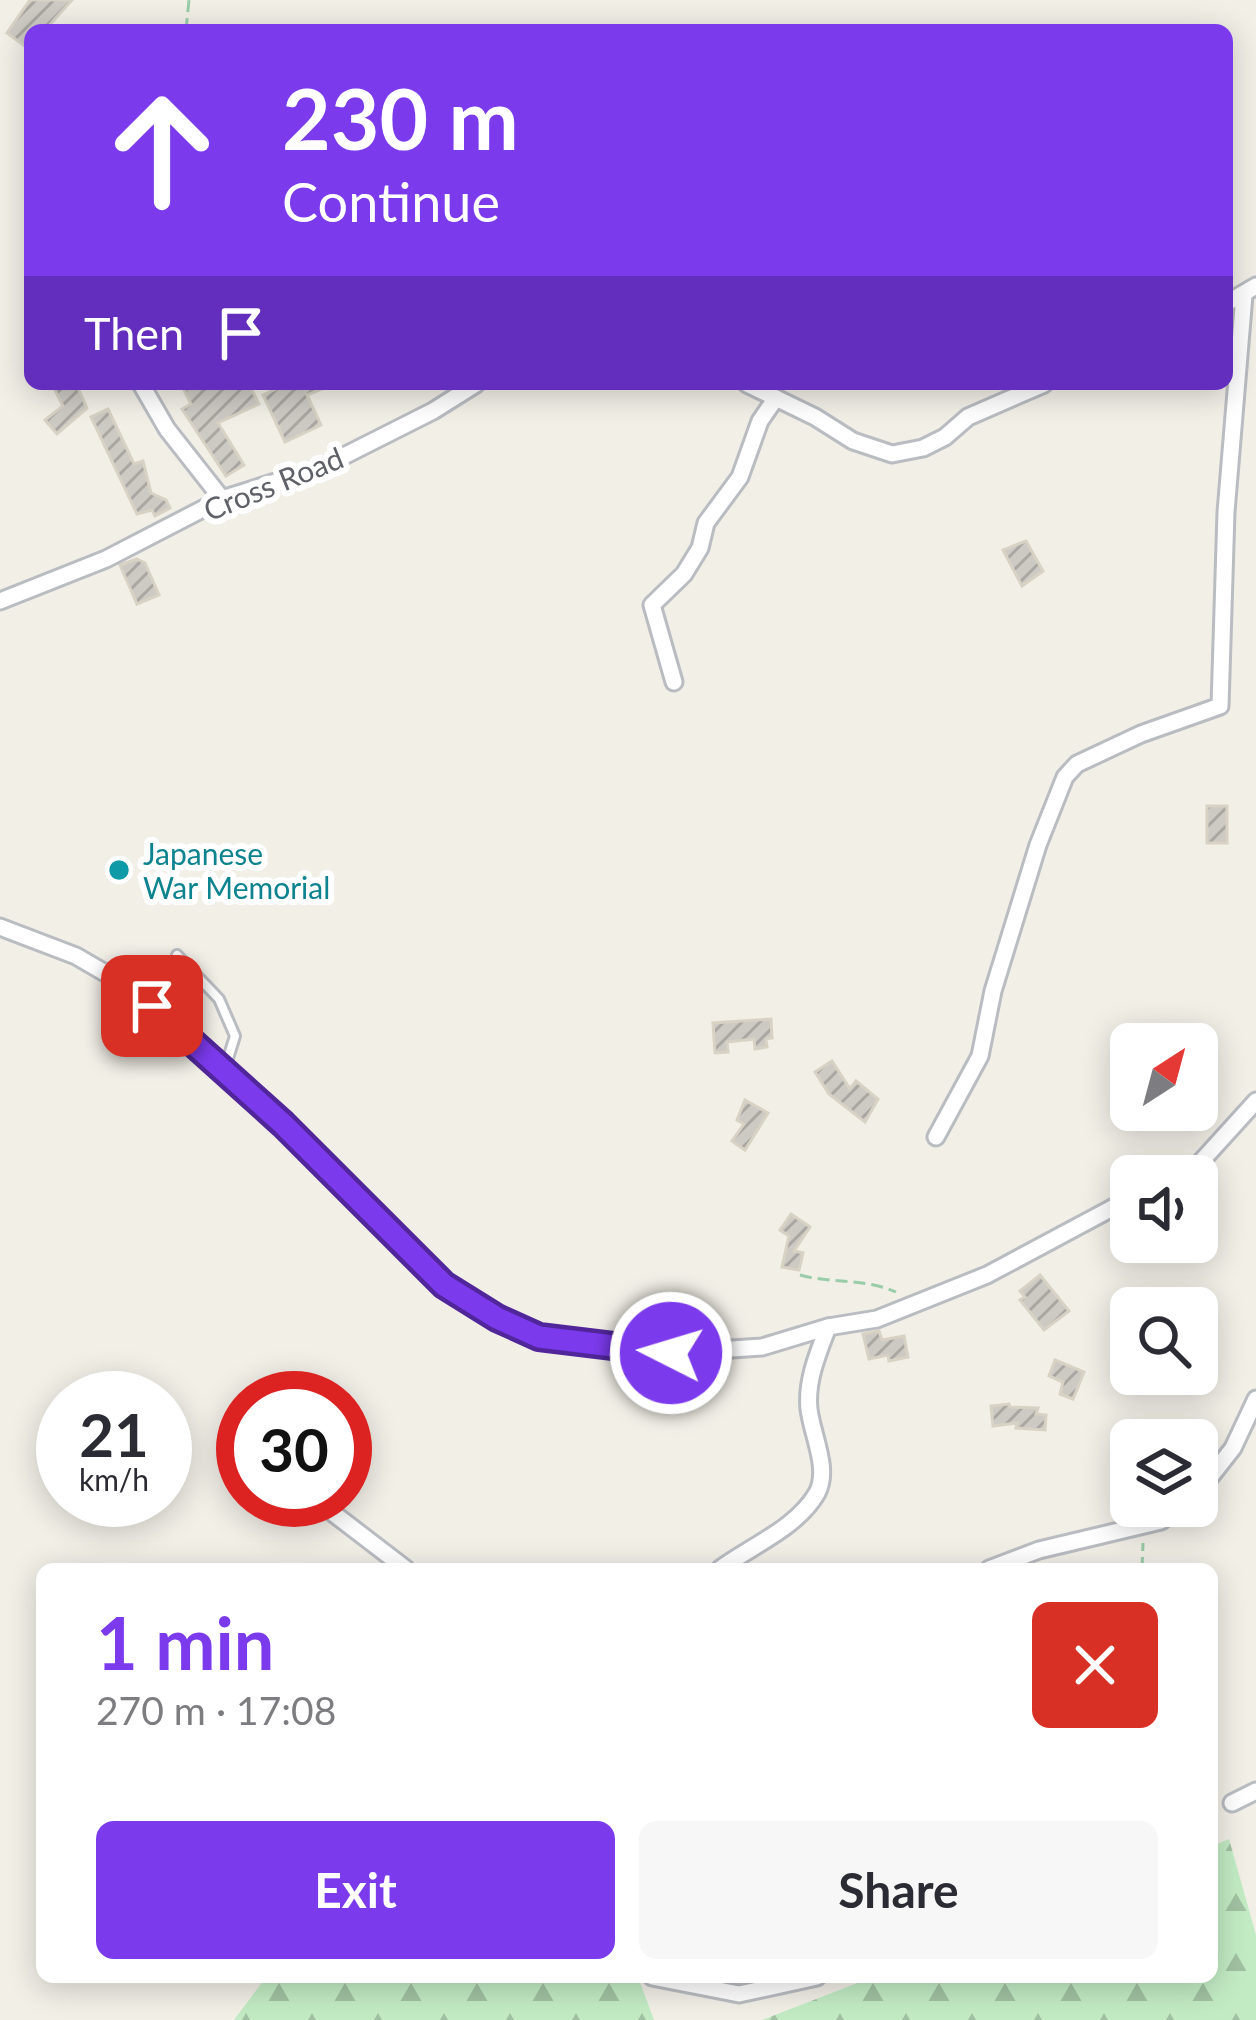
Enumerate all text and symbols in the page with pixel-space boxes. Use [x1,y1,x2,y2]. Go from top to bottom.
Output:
text: 230 m [282,67,519,168]
icon: ahead [84,72,240,228]
text: Continue [282,169,500,234]
icon: arrive [208,300,274,366]
text: Then [84,306,184,360]
street label: Cross Road [198,439,348,527]
place label: Japanese War Memorial [143,835,330,905]
marker: Japanese War Memorial [106,857,132,883]
pin [101,955,203,1057]
icon: arrive [119,973,185,1039]
north arrow [1110,1023,1218,1131]
map controls [1110,1023,1218,1527]
button: sound [1110,1155,1218,1263]
button: search [1110,1287,1218,1395]
position arrow [608,1290,734,1416]
speed limit sign: 30 [216,1371,372,1527]
text: 21 [79,1398,149,1470]
button: layers [1110,1419,1218,1527]
text: km/h [79,1461,149,1497]
text: 1 min [96,1599,274,1685]
button: close [1032,1602,1158,1728]
text: 270 m · 17:08 [96,1687,336,1733]
button: Exit [96,1821,615,1959]
button: Share [639,1821,1158,1959]

